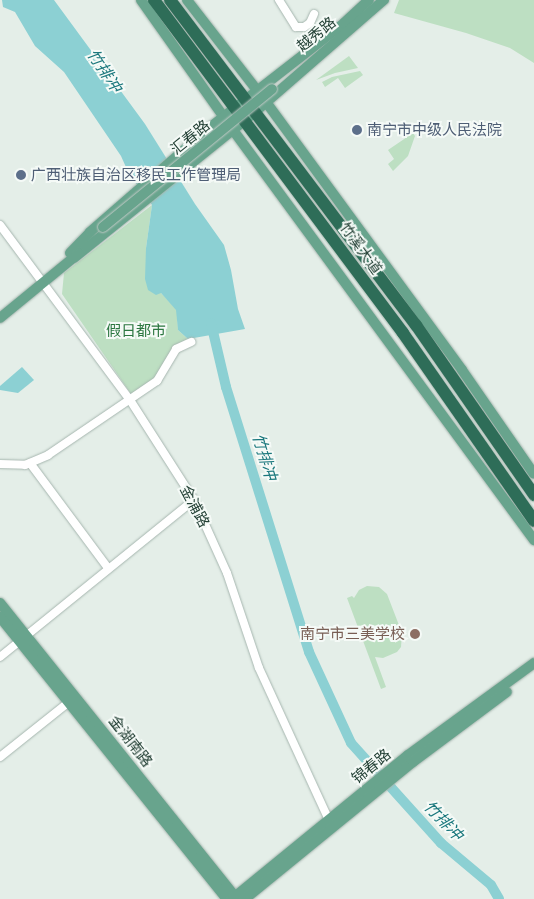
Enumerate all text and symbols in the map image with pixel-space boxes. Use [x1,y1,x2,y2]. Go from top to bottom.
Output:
street label: 越秀路 [293,13,339,55]
water label: 竹排冲 [83,46,125,96]
street label: 汇春路 [167,116,213,158]
place label: 南宁市中级人民法院 [367,121,502,139]
marker: 南宁市中级人民法院 [351,124,363,136]
place label: 广西壮族自治区移民工作管理局 [31,166,241,184]
marker: 广西壮族自治区移民工作管理局 [15,169,27,181]
street label: 竹溪大道 [336,218,386,278]
park label: 假日都市 [106,322,166,340]
water label: 竹排冲 [248,431,280,483]
street label: 金浦路 [176,482,214,530]
place label: 南宁市三美学校 [300,625,405,643]
marker: 南宁市三美学校 [409,628,421,640]
street label: 金湖南路 [105,712,157,770]
street label: 锦春路 [348,745,394,787]
water label: 竹排冲 [419,797,467,845]

